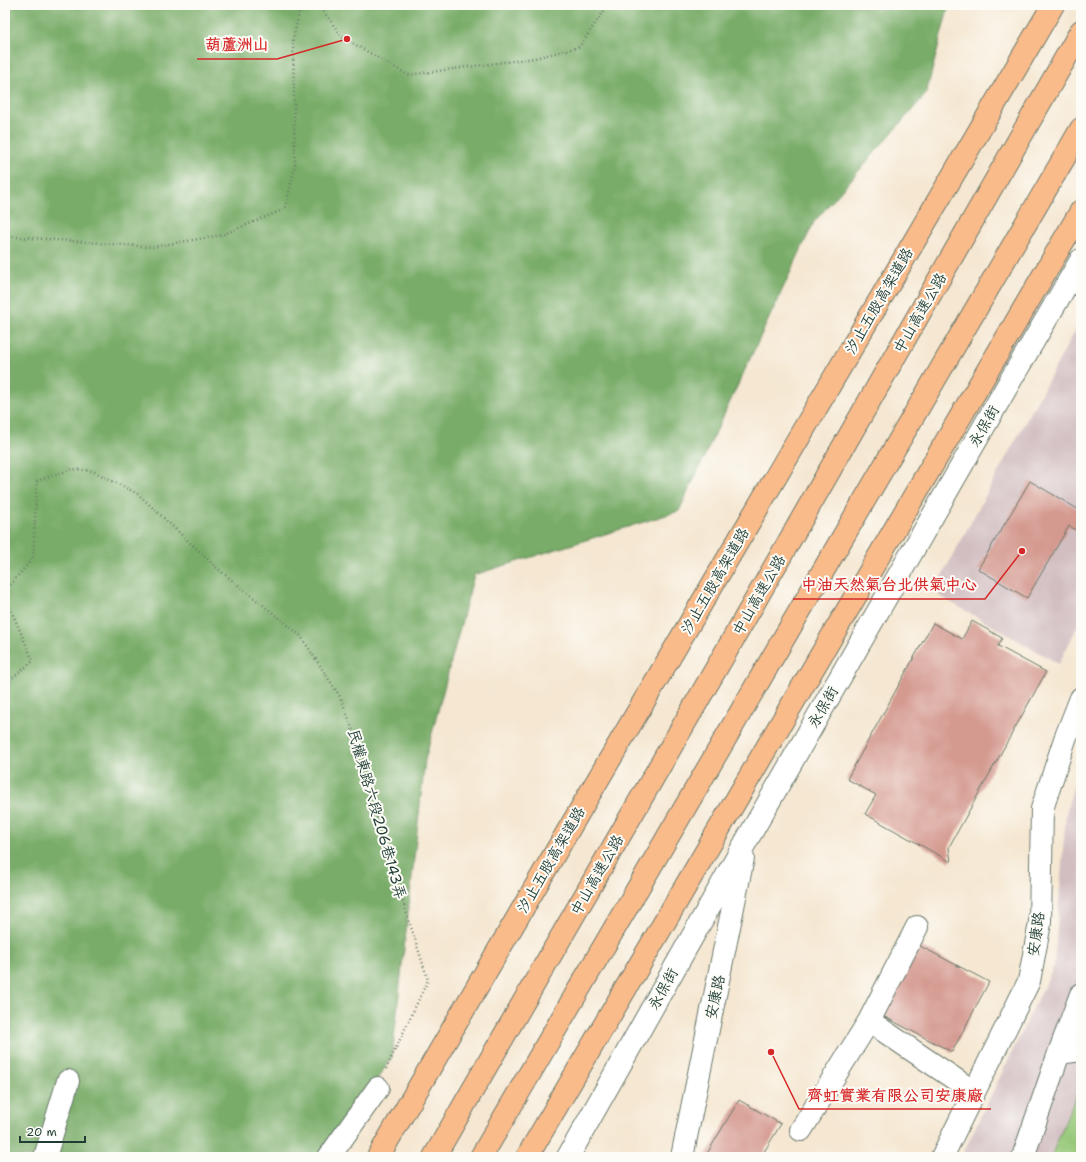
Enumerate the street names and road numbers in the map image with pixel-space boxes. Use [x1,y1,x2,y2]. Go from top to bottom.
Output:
street label: 汐止五股高架道路 [840,244,918,358]
street label: 中山高速公路 [889,269,951,357]
street label: 永保街 [964,402,1004,450]
street label: 汐止五股高架道路 [676,524,754,638]
street label: 中山高速公路 [728,551,790,639]
street label: 永保街 [803,683,843,731]
street label: 民權東路六段206巷143弄 [343,727,411,901]
street label: 汐止五股高架道路 [512,803,590,917]
street label: 中山高速公路 [566,831,628,919]
street label: 安康路 [1023,910,1049,958]
street label: 永保街 [643,964,683,1014]
street label: 安康路 [701,973,729,1021]

